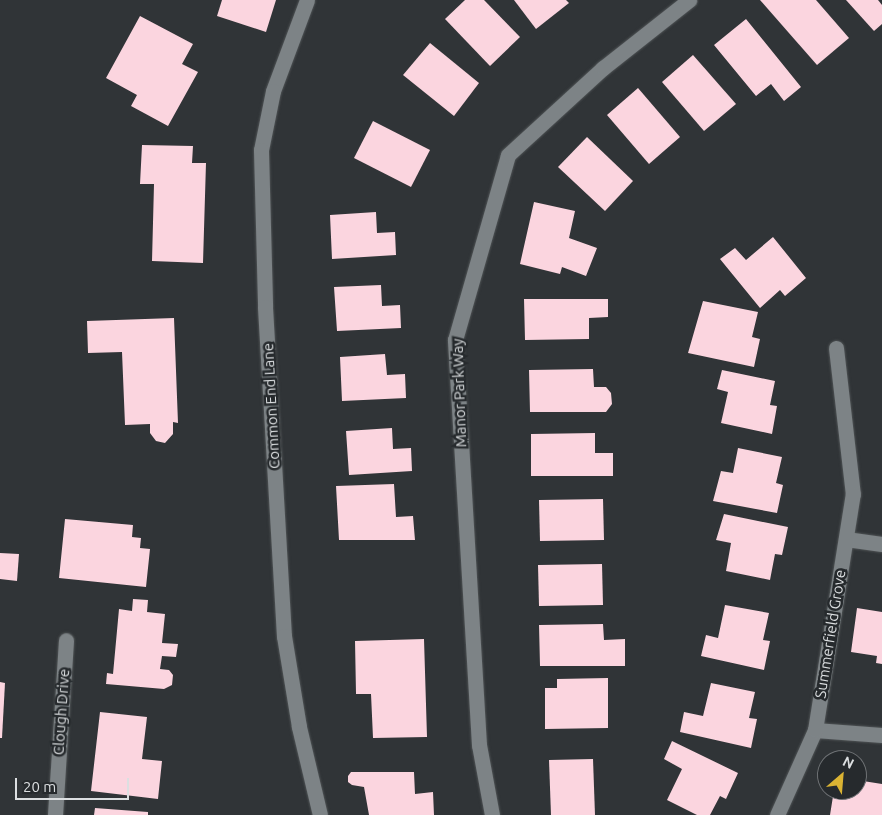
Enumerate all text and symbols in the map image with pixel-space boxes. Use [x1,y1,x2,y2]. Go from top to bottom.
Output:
street label: Manor Park Way [448,338,470,448]
street label: Common End Lane [259,343,283,469]
street label: Summerfield Grove [811,568,849,700]
street label: Clough Drive [49,668,73,756]
north arrow [817,750,867,800]
text: N [840,753,857,772]
scale bar [18,768,131,800]
text: 20 m [23,778,56,795]

